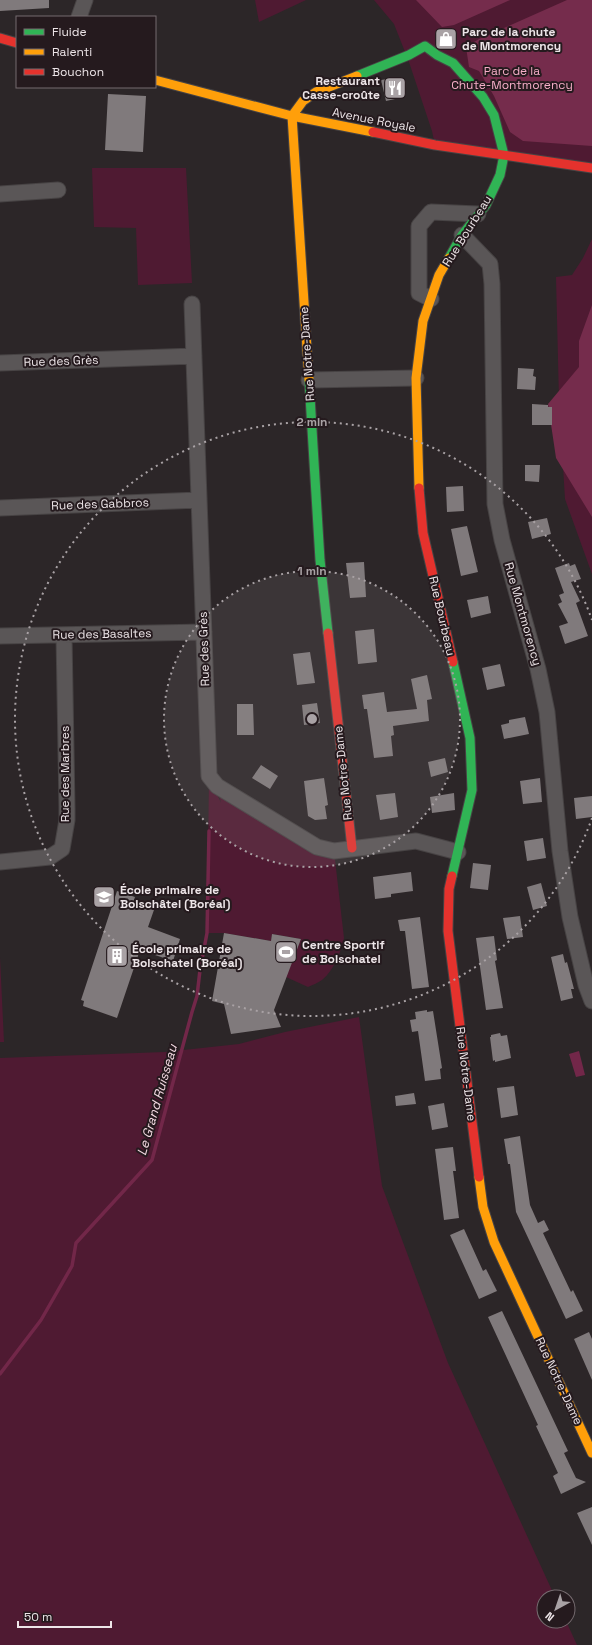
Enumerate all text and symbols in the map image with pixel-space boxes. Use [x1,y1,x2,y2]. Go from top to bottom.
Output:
legend [16,16,156,88]
text: Fluide [52,24,87,40]
place label: Parc de la chute de Montmorency [462,24,561,54]
shop icon: Parc de la chute de Montmorency [433,26,459,52]
text: Ralenti [52,44,92,60]
park label: Parc de la Chute-Montmorency [451,63,573,93]
text: Bouchon [52,64,104,80]
place label: Restaurant Casse-croûte [302,73,380,103]
restaurant icon: Restaurant Casse-croûte [382,75,408,101]
street label: Avenue Royale [331,104,417,136]
street label: Rue Bourbeau [439,192,495,270]
street label: Rue Notre-Dame [296,306,318,402]
street label: Rue des Grès [23,352,99,370]
text: 2 min [296,414,328,430]
street label: Rue des Gabbros [51,494,149,514]
street label: Rue Montmorency [501,561,545,667]
text: 1 min [297,563,327,579]
street label: Rue Bourbeau [425,575,459,657]
street label: Rue des Grès [195,611,213,687]
street label: Rue des Basaltes [52,625,152,643]
centre of rings [305,712,319,726]
street label: Rue Notre-Dame [330,725,356,821]
street label: Rue des Marbres [57,726,73,822]
place label: École primaire de Boischâtel (Boréal) [120,882,231,912]
school or university icon: École primaire de Boischâtel (Boréal) [91,884,117,910]
place label: Centre Sportif de Boischatel [302,937,385,967]
sports icon: Centre Sportif de Boischatel [273,939,299,965]
place label: École primaire de Boischatel (Boréal) [132,941,243,971]
building icon: École primaire de Boischatel (Boréal) [104,943,130,969]
street label: Rue Notre-Dame [452,1026,480,1122]
water label: Le Grand Ruisseau [133,1042,181,1157]
street label: Rue Notre-Dame [532,1335,586,1427]
north arrow [536,1589,576,1629]
scale bar [18,1603,111,1629]
text: 50 m [24,1609,52,1625]
text: N [542,1609,557,1624]

